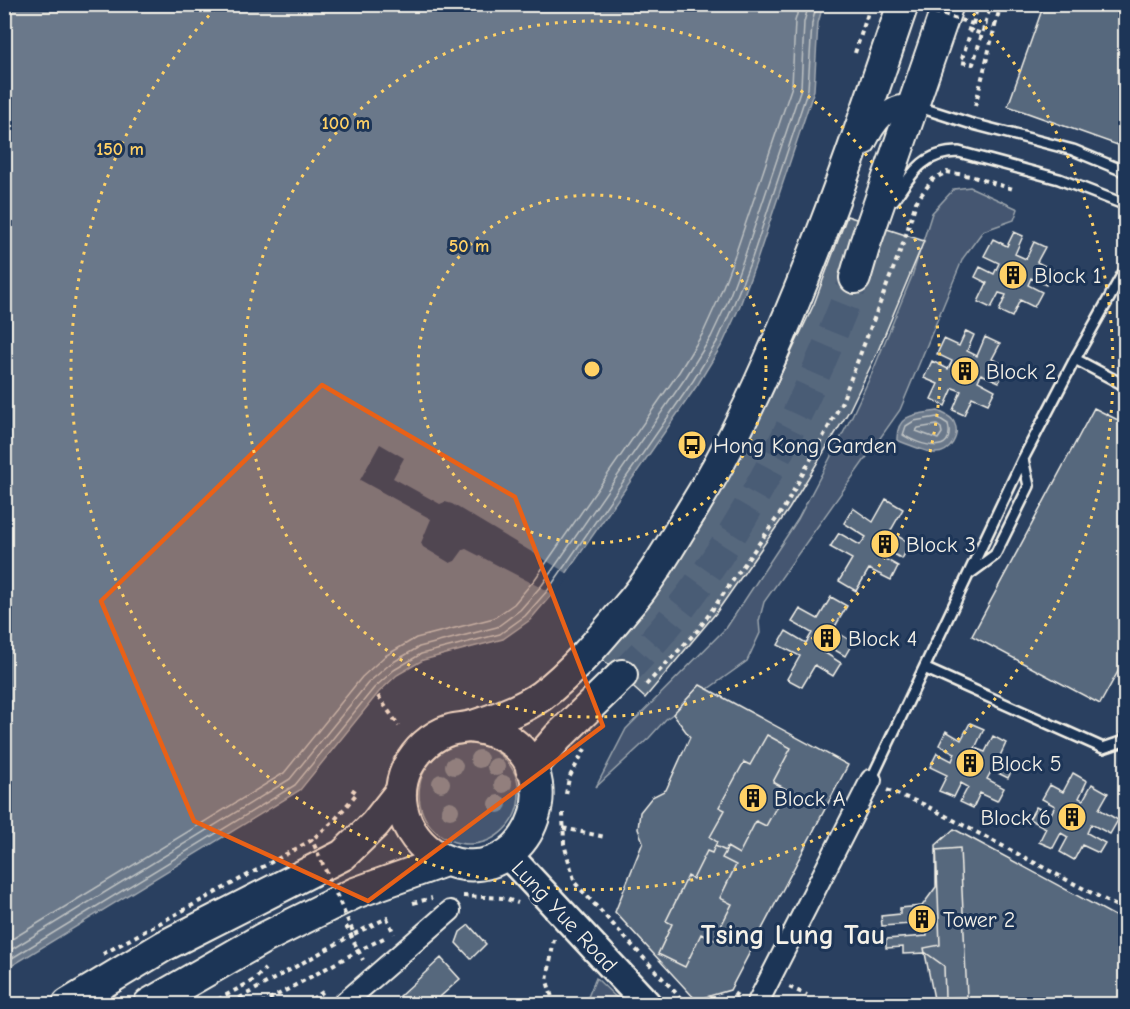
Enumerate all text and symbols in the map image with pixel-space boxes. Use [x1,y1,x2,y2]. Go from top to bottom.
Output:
text: 100 m [322,113,370,134]
text: 150 m [96,139,144,160]
text: 50 m [449,236,489,257]
building icon: Block 1 [997,259,1029,291]
place label: Block 1 [1034,263,1101,289]
building icon: Block 2 [949,355,981,387]
centre of rings [582,359,602,379]
place label: Block 2 [986,359,1056,385]
bus stop icon: Hong Kong Garden [676,429,708,461]
place label: Hong Kong Garden [713,433,897,459]
building icon: Block 3 [869,528,901,560]
place label: Block 3 [906,532,976,558]
building icon: Block 4 [811,622,843,654]
place label: Block 4 [848,626,917,652]
building icon: Block 5 [954,747,986,779]
place label: Block 5 [991,751,1062,777]
building icon: Block A [737,782,769,814]
place label: Block A [774,786,846,812]
building icon: Block 6 [1056,801,1088,833]
place label: Block 6 [980,805,1051,831]
street label: Lung Yue Road [506,855,623,978]
building icon: Tower 2 [906,903,938,935]
place label: Tower 2 [943,907,1015,933]
district label: Tsing Lung Tau [701,919,885,951]

